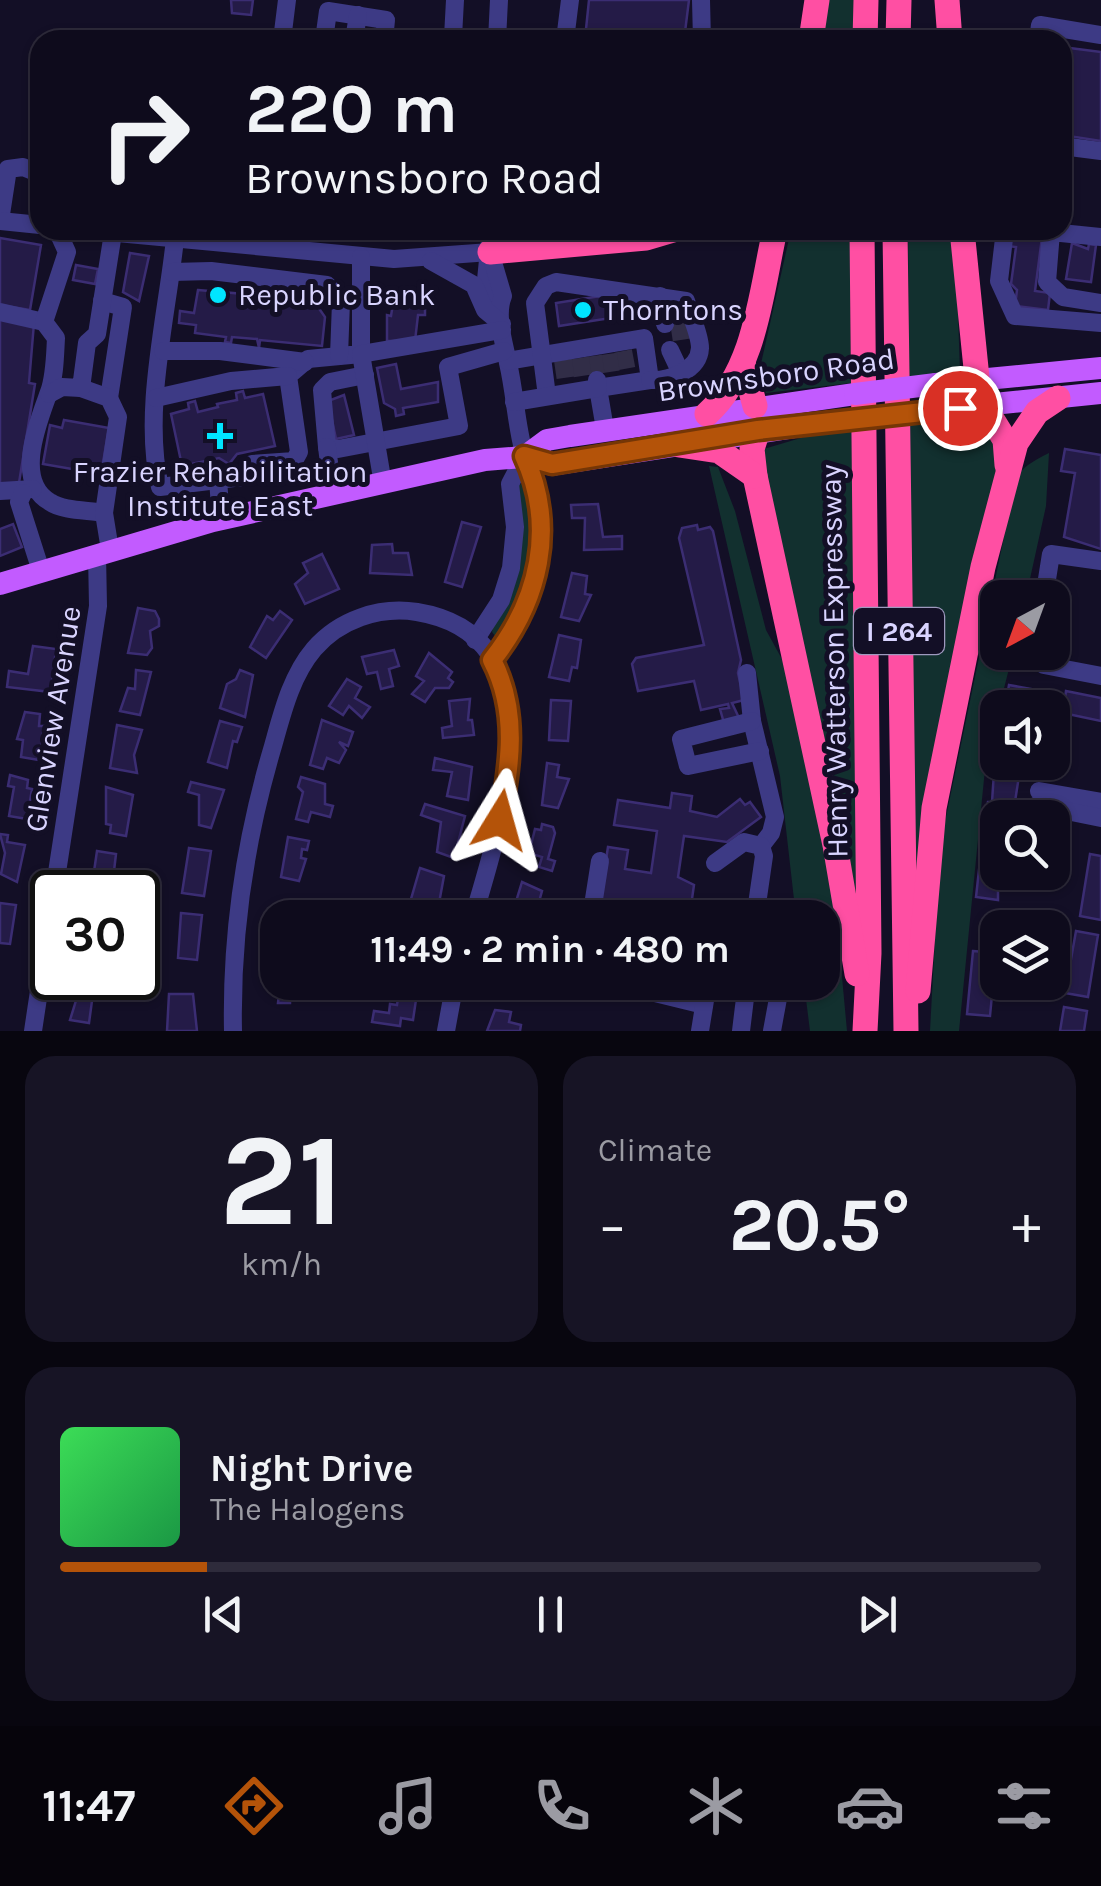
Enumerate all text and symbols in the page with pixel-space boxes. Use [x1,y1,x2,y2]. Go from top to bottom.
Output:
text: 220 m [245,68,458,150]
icon: right [80,70,210,200]
text: Brownsboro Road [245,152,604,204]
place label: Republic Bank [238,277,435,313]
marker: Republic Bank [207,284,229,306]
place label: Thorntons [603,292,743,328]
marker: Thorntons [572,299,594,321]
street label: Brownsboro Road [655,341,897,409]
pin [918,366,1003,451]
icon: arrive [933,381,988,436]
marker: Frazier Rehabilitation Institute East [207,423,233,449]
place label: Frazier Rehabilitation Institute East [73,454,367,524]
street label: Henry Watterson Expressway [813,464,855,858]
north arrow [980,580,1070,670]
map controls [980,580,1070,1000]
street label: Glenview Avenue [17,603,89,835]
road number: I 264 [854,608,944,654]
button: sound [980,690,1070,780]
position arrow [448,768,552,872]
button: search [980,800,1070,890]
speed limit sign: 30 [30,870,160,1000]
button: layers [980,910,1070,1000]
text: 11:49 · 2 min · 480 m [370,927,730,972]
text: 21 [219,1105,344,1257]
text: Climate [598,1132,712,1169]
text: 20.5° [729,1181,910,1269]
text: − [598,1193,627,1257]
text: + [1012,1193,1041,1257]
text: km/h [241,1246,322,1283]
text: Night Drive [210,1446,413,1491]
text: The Halogens [210,1491,405,1528]
icon: previous [196,1587,251,1642]
icon: pause [523,1587,578,1642]
icon: next [850,1587,905,1642]
icon: directions [219,1771,289,1841]
icon: music [373,1771,443,1841]
icon: phone [527,1771,597,1841]
icon: climate [681,1771,751,1841]
icon: car [835,1771,905,1841]
icon: filters [989,1771,1059,1841]
text: 11:47 [42,1780,135,1832]

